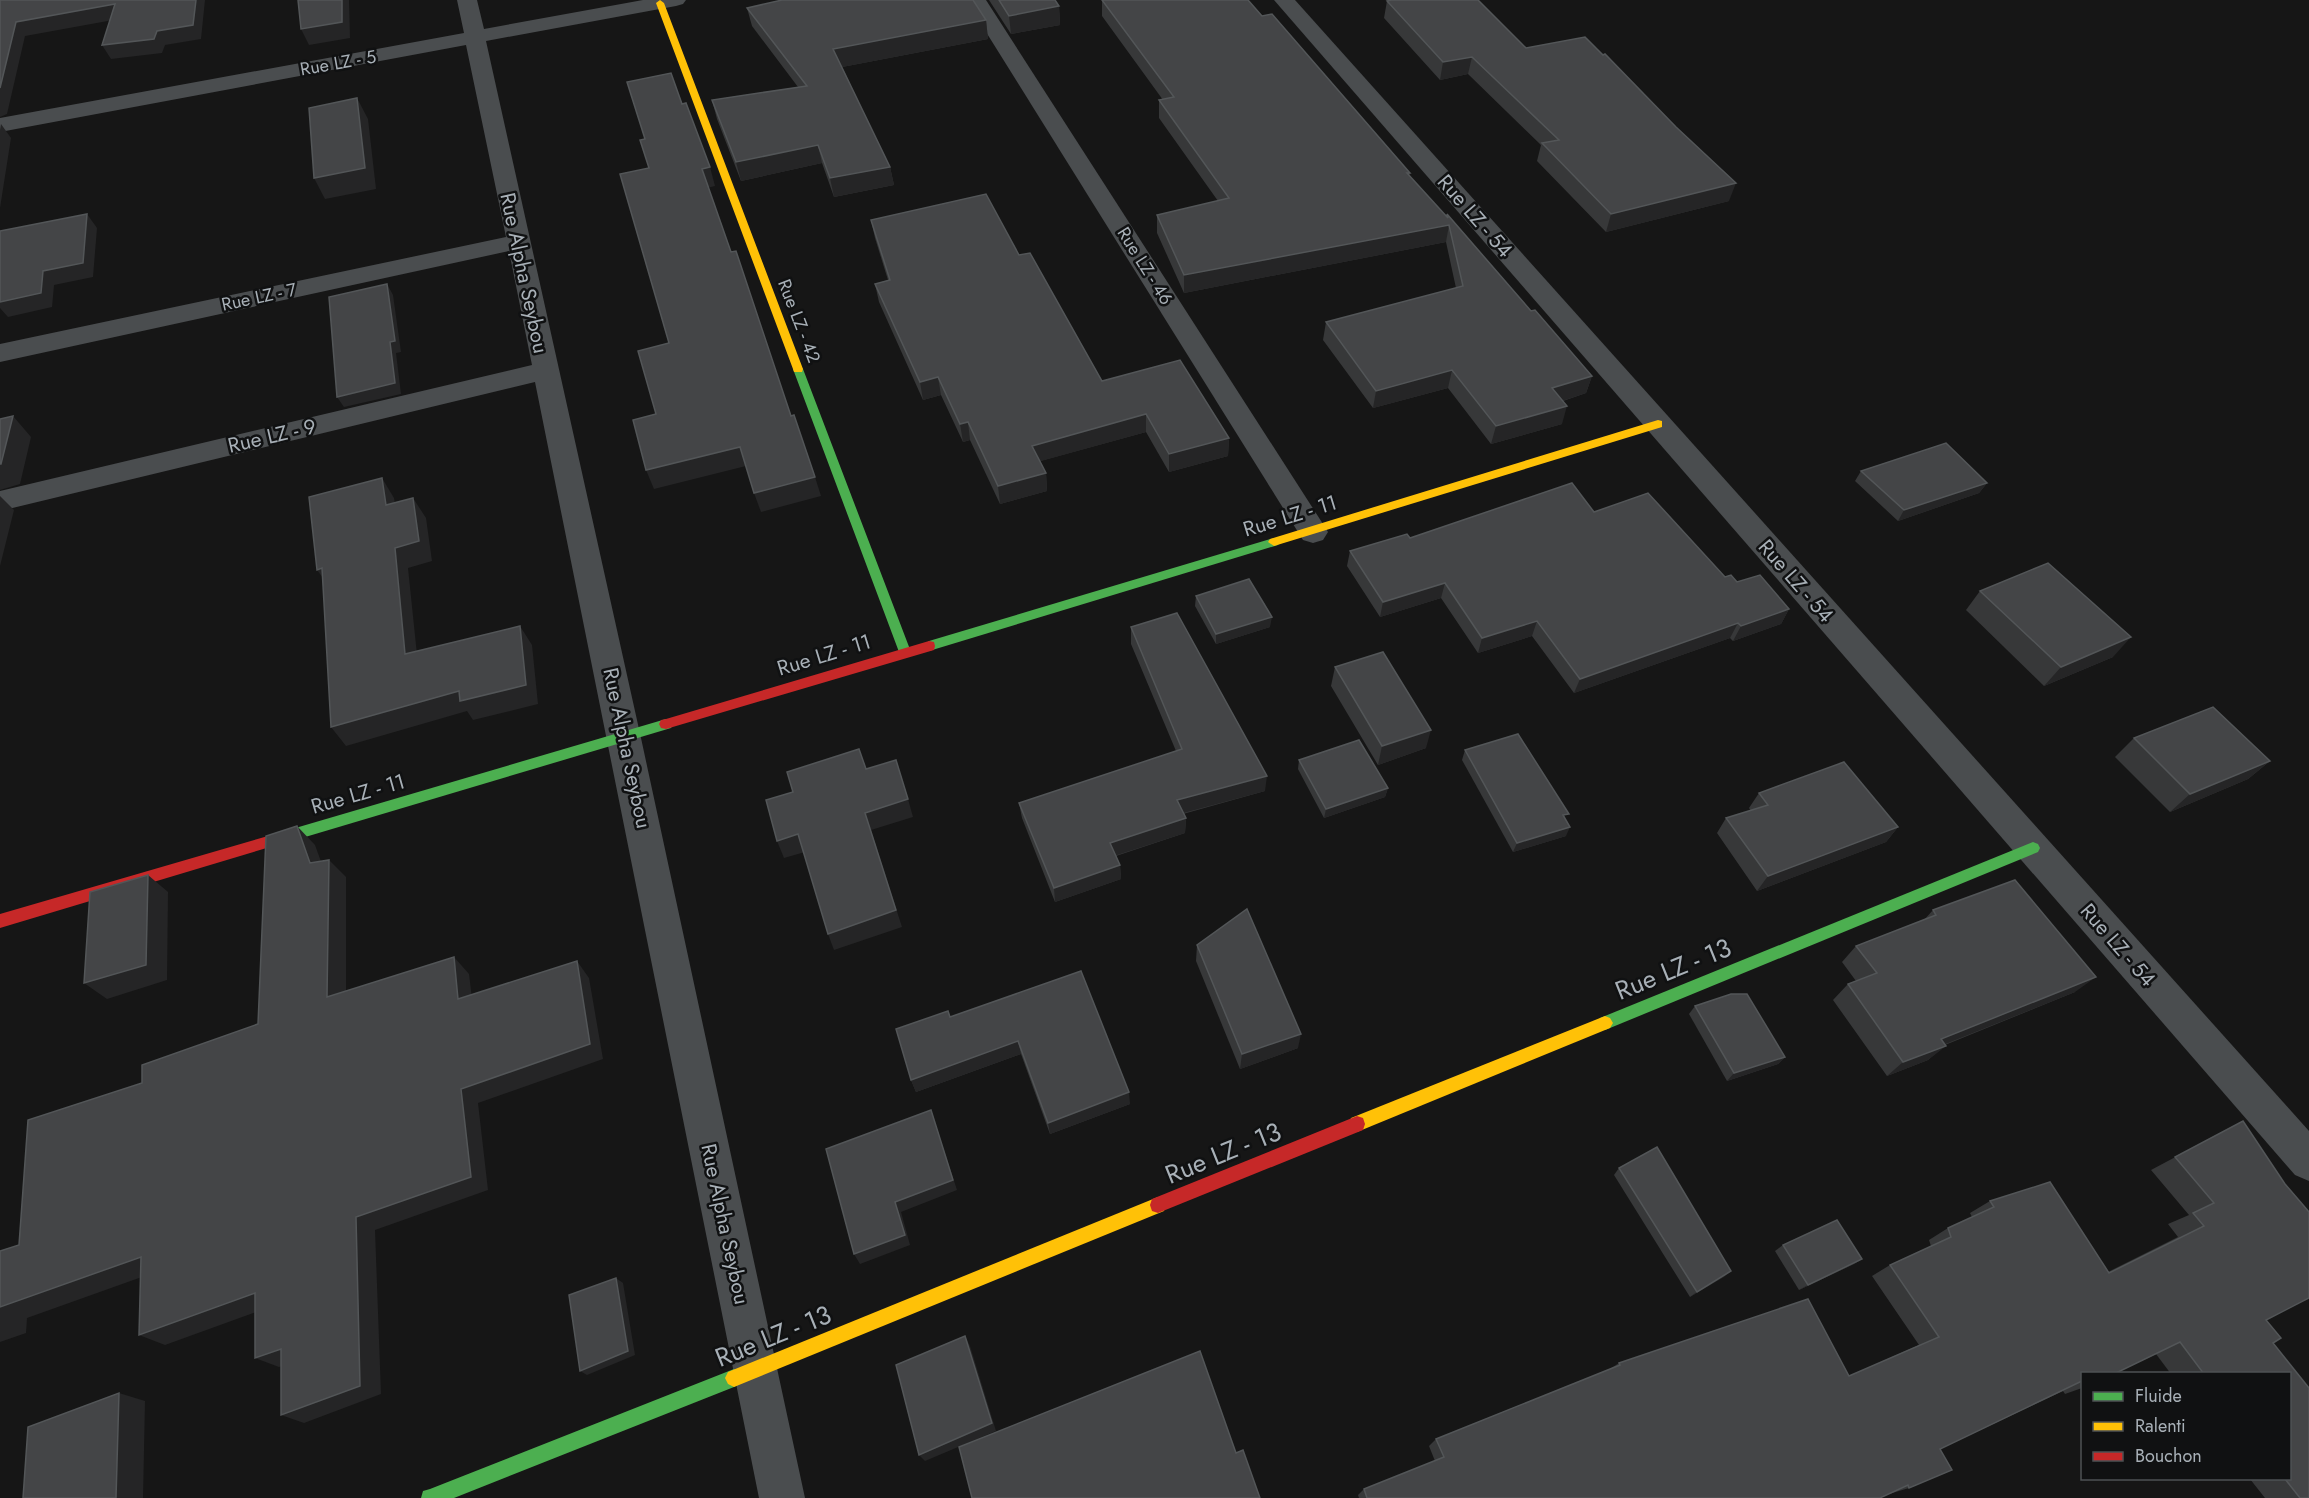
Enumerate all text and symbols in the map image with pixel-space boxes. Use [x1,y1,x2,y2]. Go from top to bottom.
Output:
street label: Rue LZ - 5 [298,44,378,82]
street label: Rue LZ - 54 [1430,168,1520,264]
street label: Rue Alpha Seybou [492,190,556,356]
street label: Rue LZ - 46 [1111,222,1179,310]
street label: Rue LZ - 7 [219,276,299,318]
street label: Rue LZ - 42 [771,276,827,366]
street label: Rue LZ - 9 [225,411,319,461]
street label: Rue LZ - 11 [1239,488,1341,544]
street label: Rue LZ - 54 [1751,533,1841,629]
street label: Rue LZ - 11 [773,627,875,683]
street label: Rue Alpha Seybou [595,665,659,831]
street label: Rue LZ - 11 [307,766,409,822]
street label: Rue LZ - 54 [2073,897,2163,993]
street label: Rue LZ - 13 [1609,928,1737,1010]
street label: Rue LZ - 13 [1159,1112,1287,1194]
street label: Rue Alpha Seybou [693,1141,757,1307]
street label: Rue LZ - 13 [709,1295,837,1377]
legend [2081,1372,2291,1480]
text: Fluide [2135,1383,2182,1409]
text: Ralenti [2135,1413,2186,1439]
text: Bouchon [2135,1443,2202,1469]

